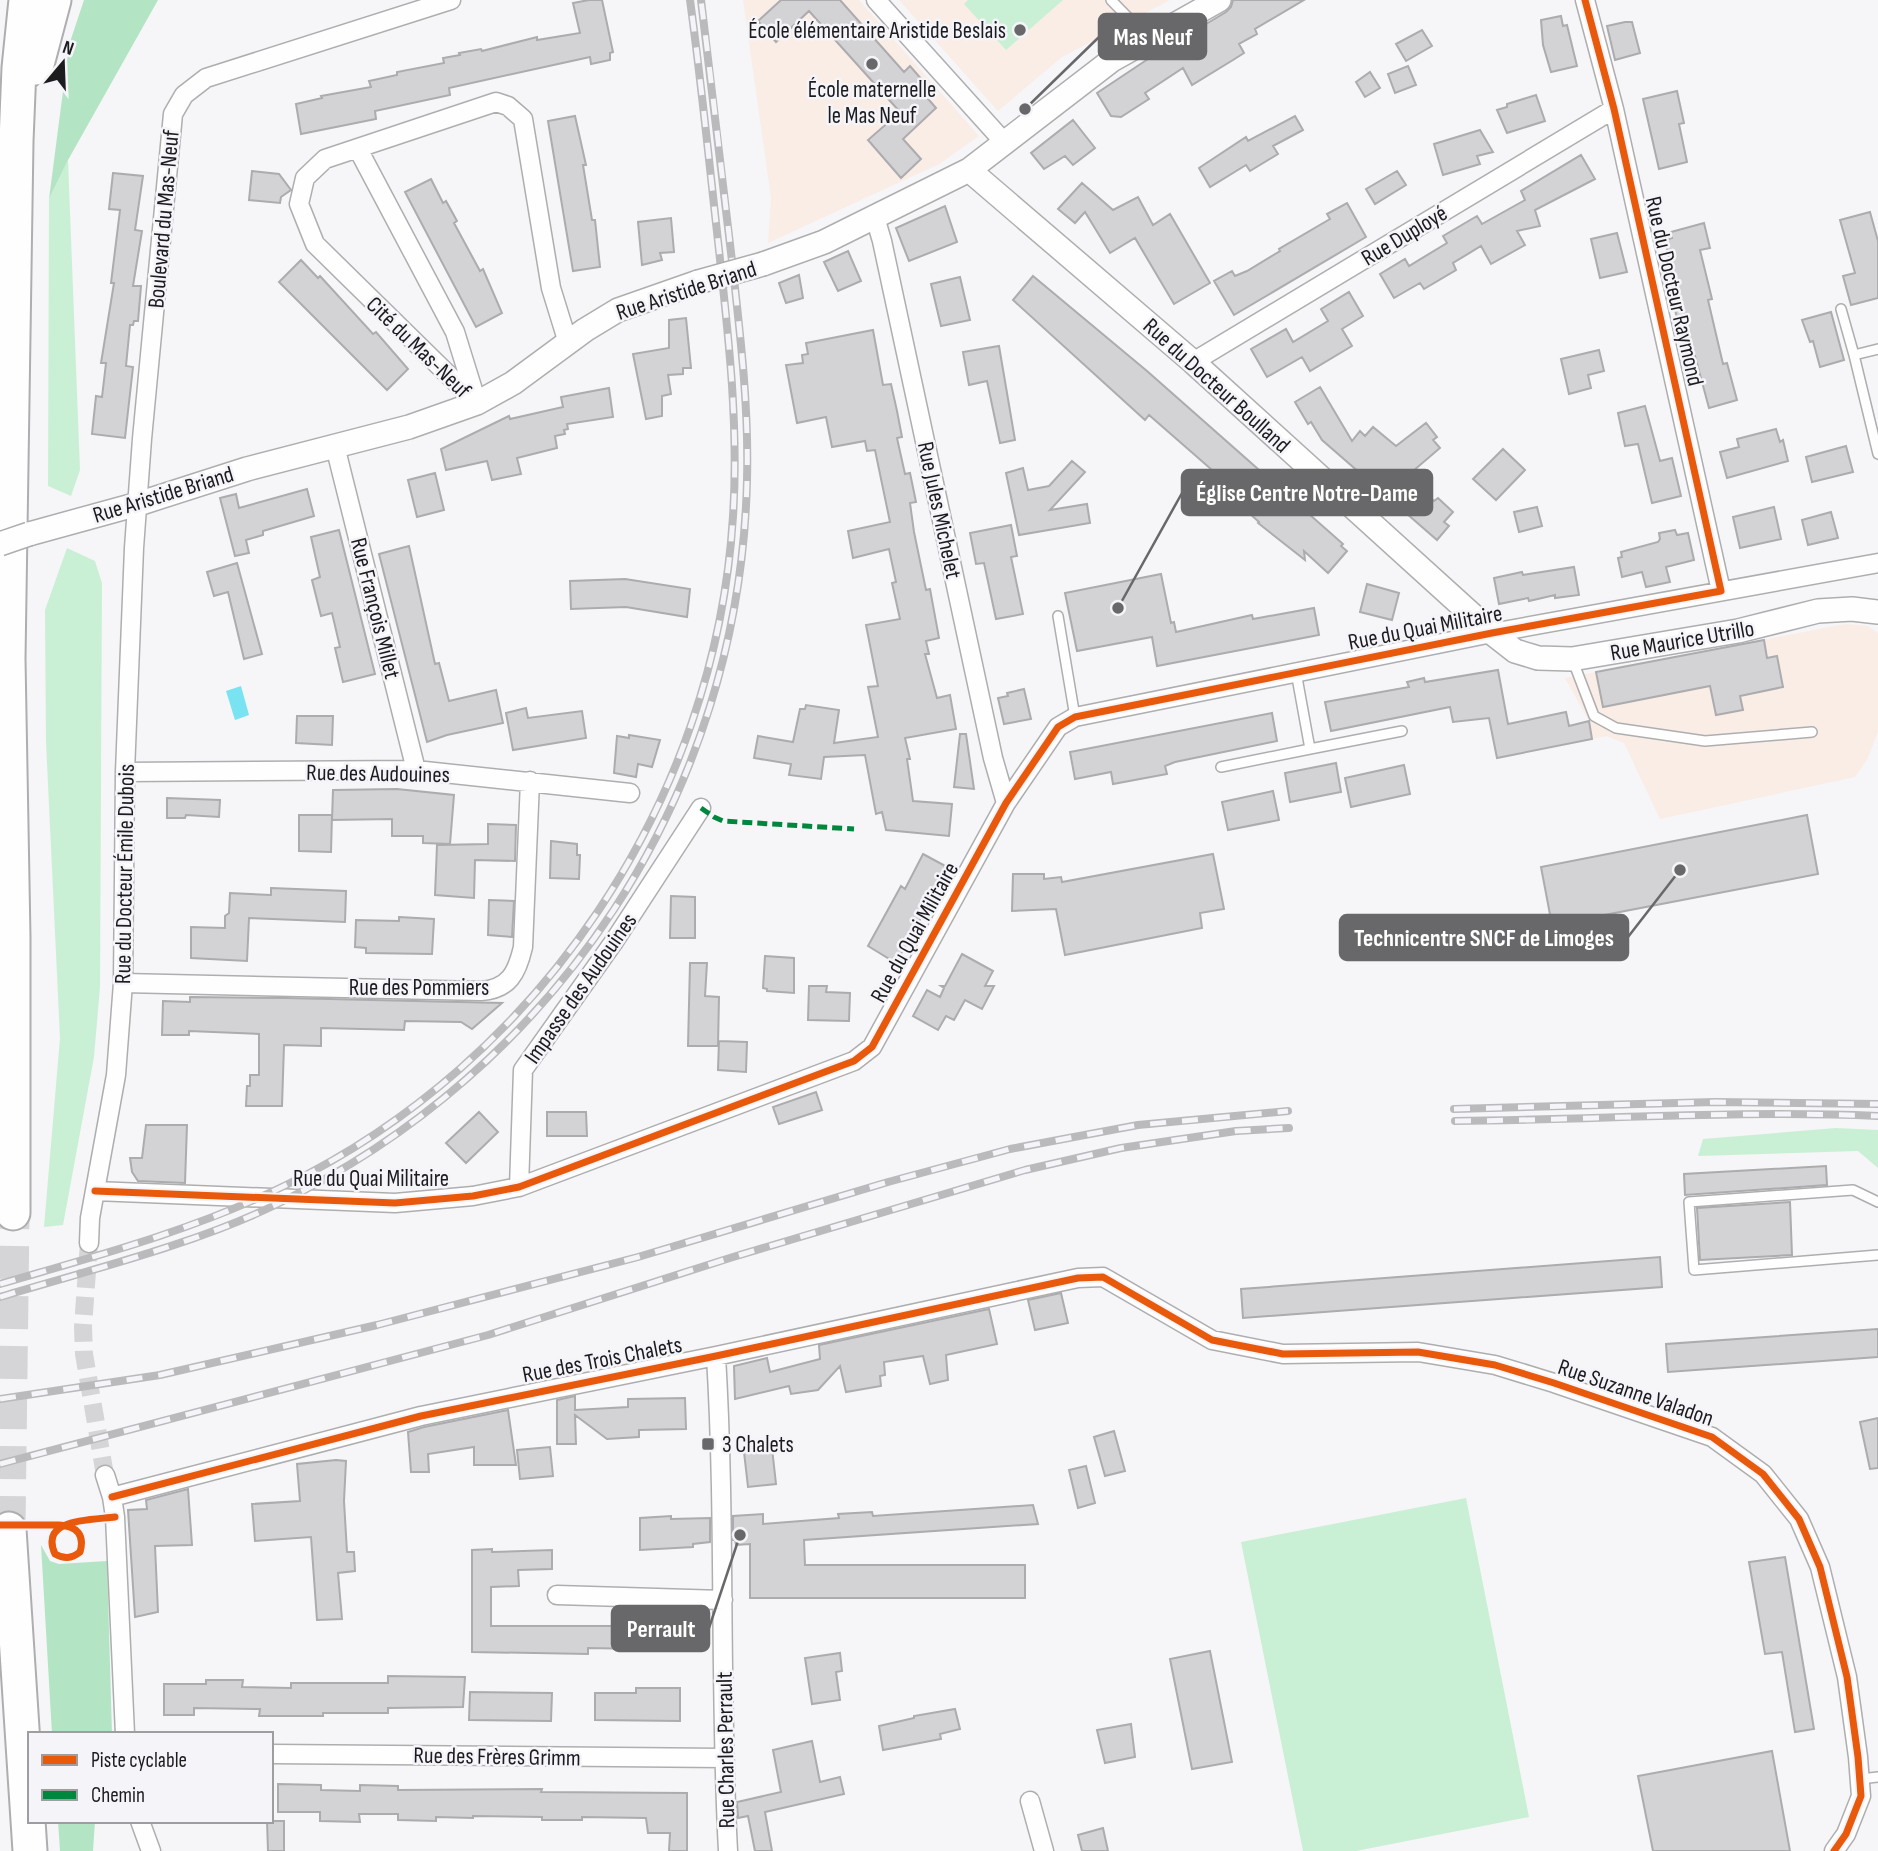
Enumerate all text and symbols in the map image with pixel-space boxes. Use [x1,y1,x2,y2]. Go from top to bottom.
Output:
callout: Mas Neuf [1099,14,1206,59]
place label: École élémentaire Aristide Beslais [748,17,1006,45]
marker: École élémentaire Aristide Beslais [1012,22,1028,38]
text: Mas Neuf [1114,23,1193,52]
north arrow [28,28,98,98]
text: N [60,36,77,61]
marker: École maternelle le Mas Neuf [864,56,880,72]
place label: École maternelle le Mas Neuf [808,76,936,130]
street label: Boulevard du Mas-Neuf [142,128,186,309]
street label: Rue du Docteur Raymond [1639,194,1709,389]
street label: Rue Duployé [1357,199,1453,272]
street label: Rue Aristide Briand [613,255,760,327]
street label: Cité du Mas-Neuf [360,291,477,405]
street label: Rue du Docteur Boulland [1137,312,1296,459]
street label: Rue Jules Michelet [911,439,967,581]
street label: Rue Aristide Briand [90,460,237,530]
callout: Église Centre Notre-Dame [1182,470,1432,515]
text: Église Centre Notre-Dame [1196,479,1418,508]
street label: Rue François Millet [344,535,406,682]
street label: Rue du Quai Militaire [1346,599,1505,657]
street label: Rue Maurice Utrillo [1608,615,1756,667]
street label: Rue des Audouines [306,759,450,789]
street label: Rue du Docteur Émile Dubois [109,764,141,984]
street label: Rue du Quai Militaire [865,857,965,1008]
street label: Impasse des Audouines [518,908,643,1069]
callout: Technicentre SNCF de Limoges [1340,915,1628,960]
text: Technicentre SNCF de Limoges [1354,924,1614,953]
street label: Rue des Pommiers [349,974,489,1002]
street label: Rue du Quai Militaire [293,1165,449,1193]
street label: Rue des Trois Chalets [520,1331,684,1389]
street label: Rue Suzanne Valadon [1554,1353,1717,1433]
place label: 3 Chalets [722,1431,794,1459]
marker: 3 Chalets [700,1436,716,1452]
callout: Perrault [612,1606,709,1651]
text: Perrault [627,1615,695,1644]
street label: Rue Charles Perrault [711,1671,741,1829]
legend [28,1732,273,1823]
street label: Rue des Frères Grimm [413,1742,581,1772]
text: Piste cyclable [91,1748,187,1773]
text: Chemin [91,1783,145,1808]

